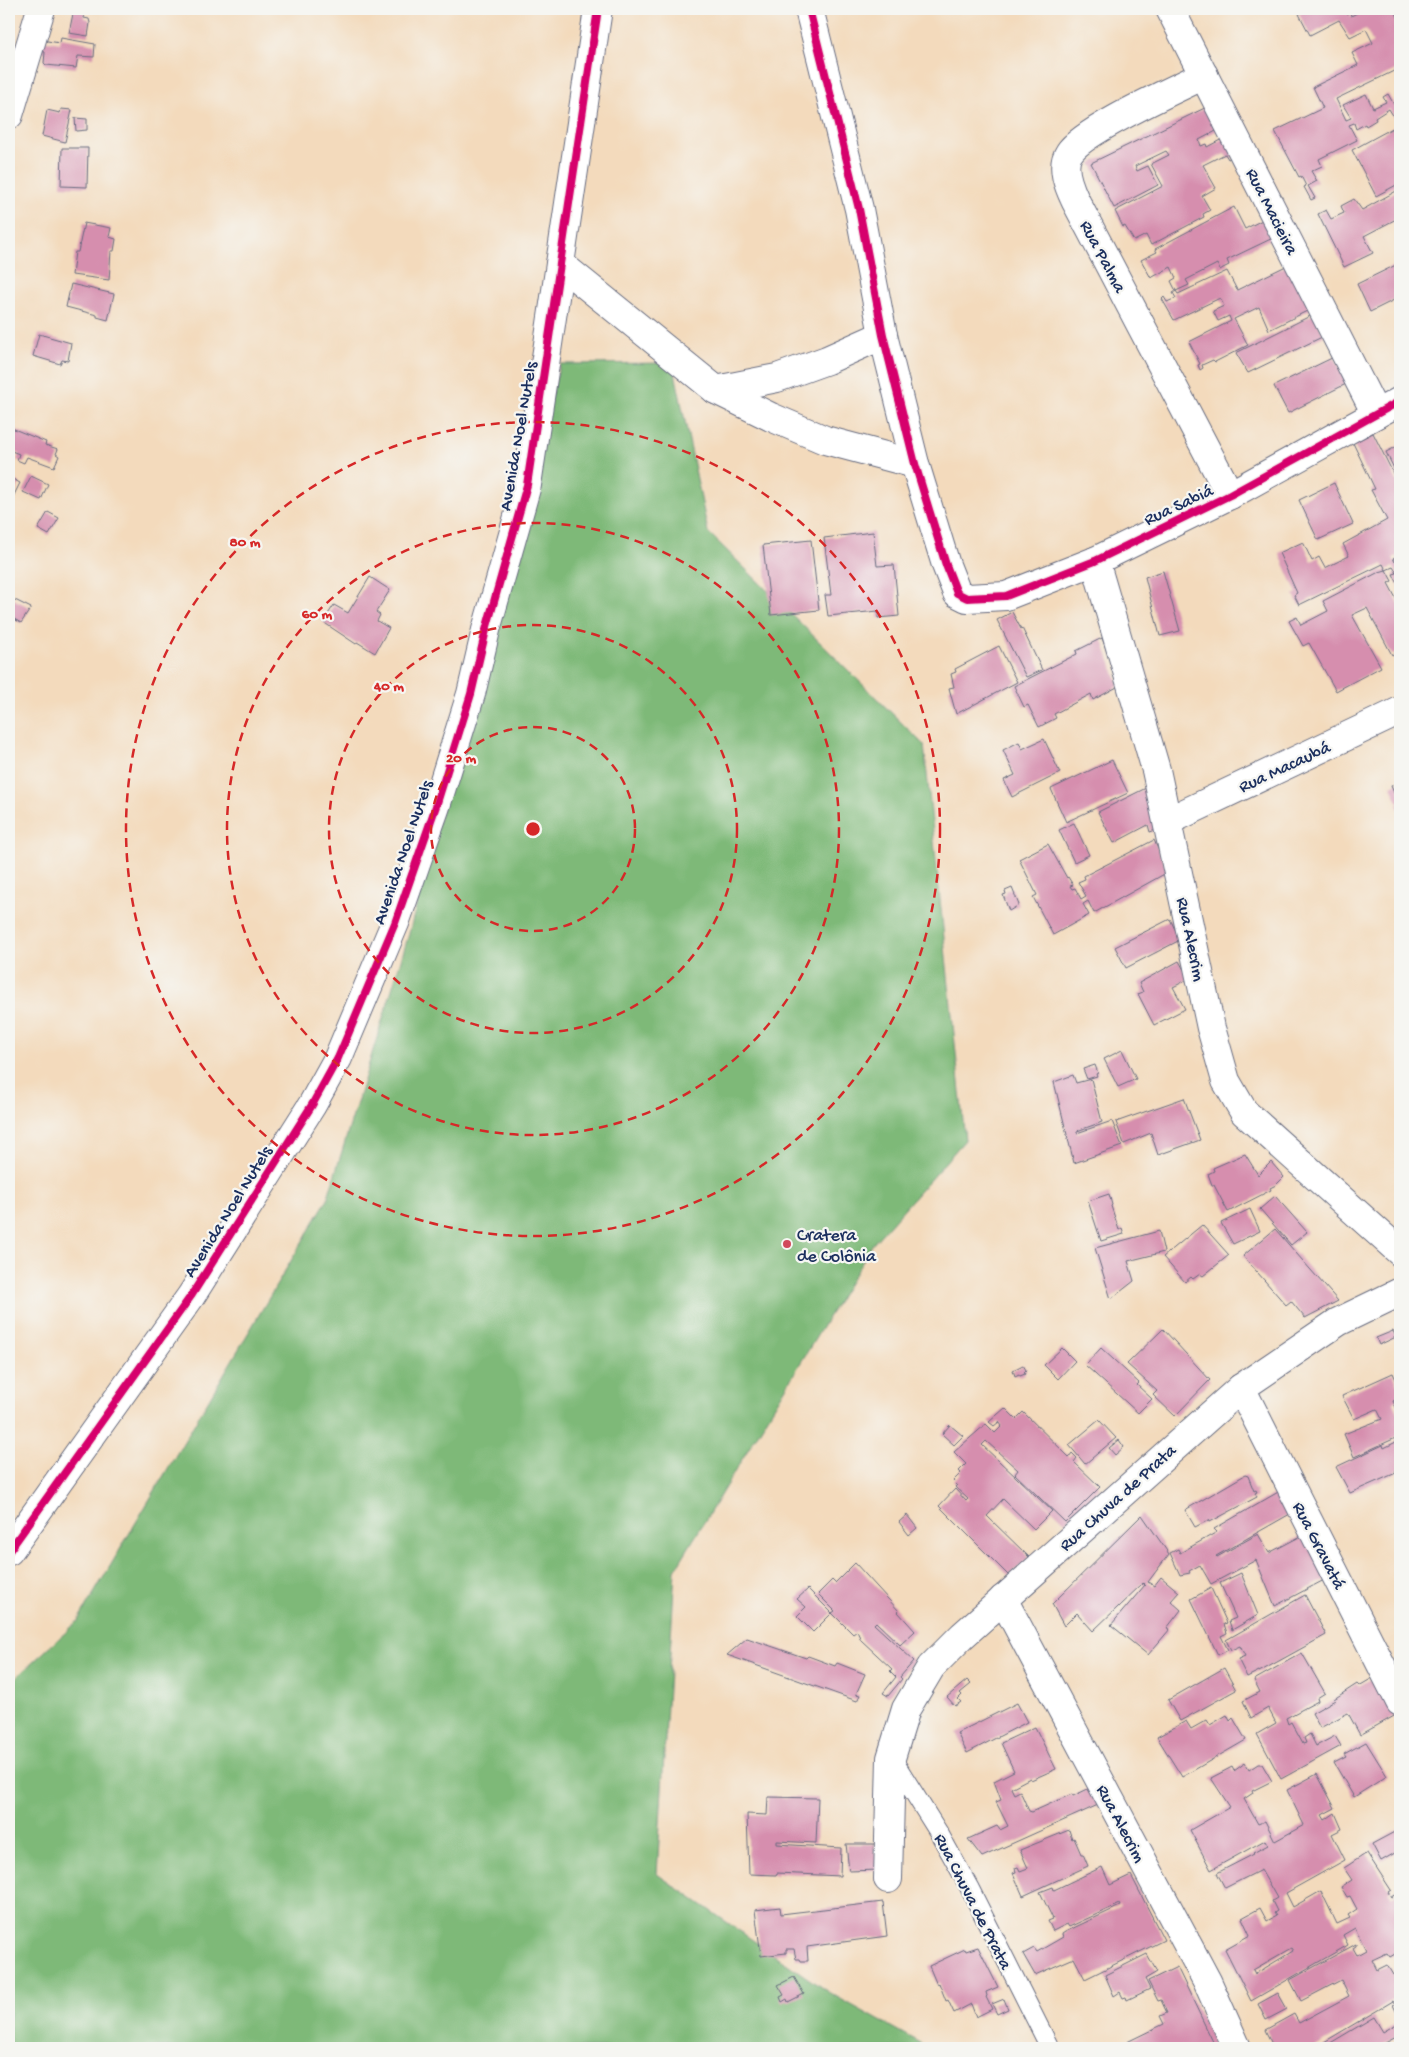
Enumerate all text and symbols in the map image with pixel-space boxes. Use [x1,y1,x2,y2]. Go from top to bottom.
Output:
street label: Rua Macieira [1240,165,1302,260]
street label: Rua Palma [1074,217,1130,298]
street label: Avenida Noel Nutels [496,359,543,513]
street label: Rua Sabiá [1141,481,1218,531]
text: 80 m [230,534,261,552]
text: 60 m [302,606,333,624]
text: 40 m [373,678,404,696]
street label: Rua Macaubá [1236,737,1335,799]
text: 20 m [446,750,476,768]
street label: Avenida Noel Nutels [370,777,439,928]
centre of rings [524,820,542,838]
street label: Rua Alecrim [1170,896,1209,984]
street label: Avenida Noel Nutels [180,1142,279,1282]
place label: Cratera de Colônia [797,1226,877,1268]
marker: Cratera de Colônia [781,1238,793,1250]
street label: Rua Chuva de Prata [1056,1440,1182,1557]
street label: Rua Gravatá [1287,1499,1349,1594]
street label: Rua Alecrim [1091,1782,1149,1867]
street label: Rua Chuva de Prata [928,1831,1016,1975]

